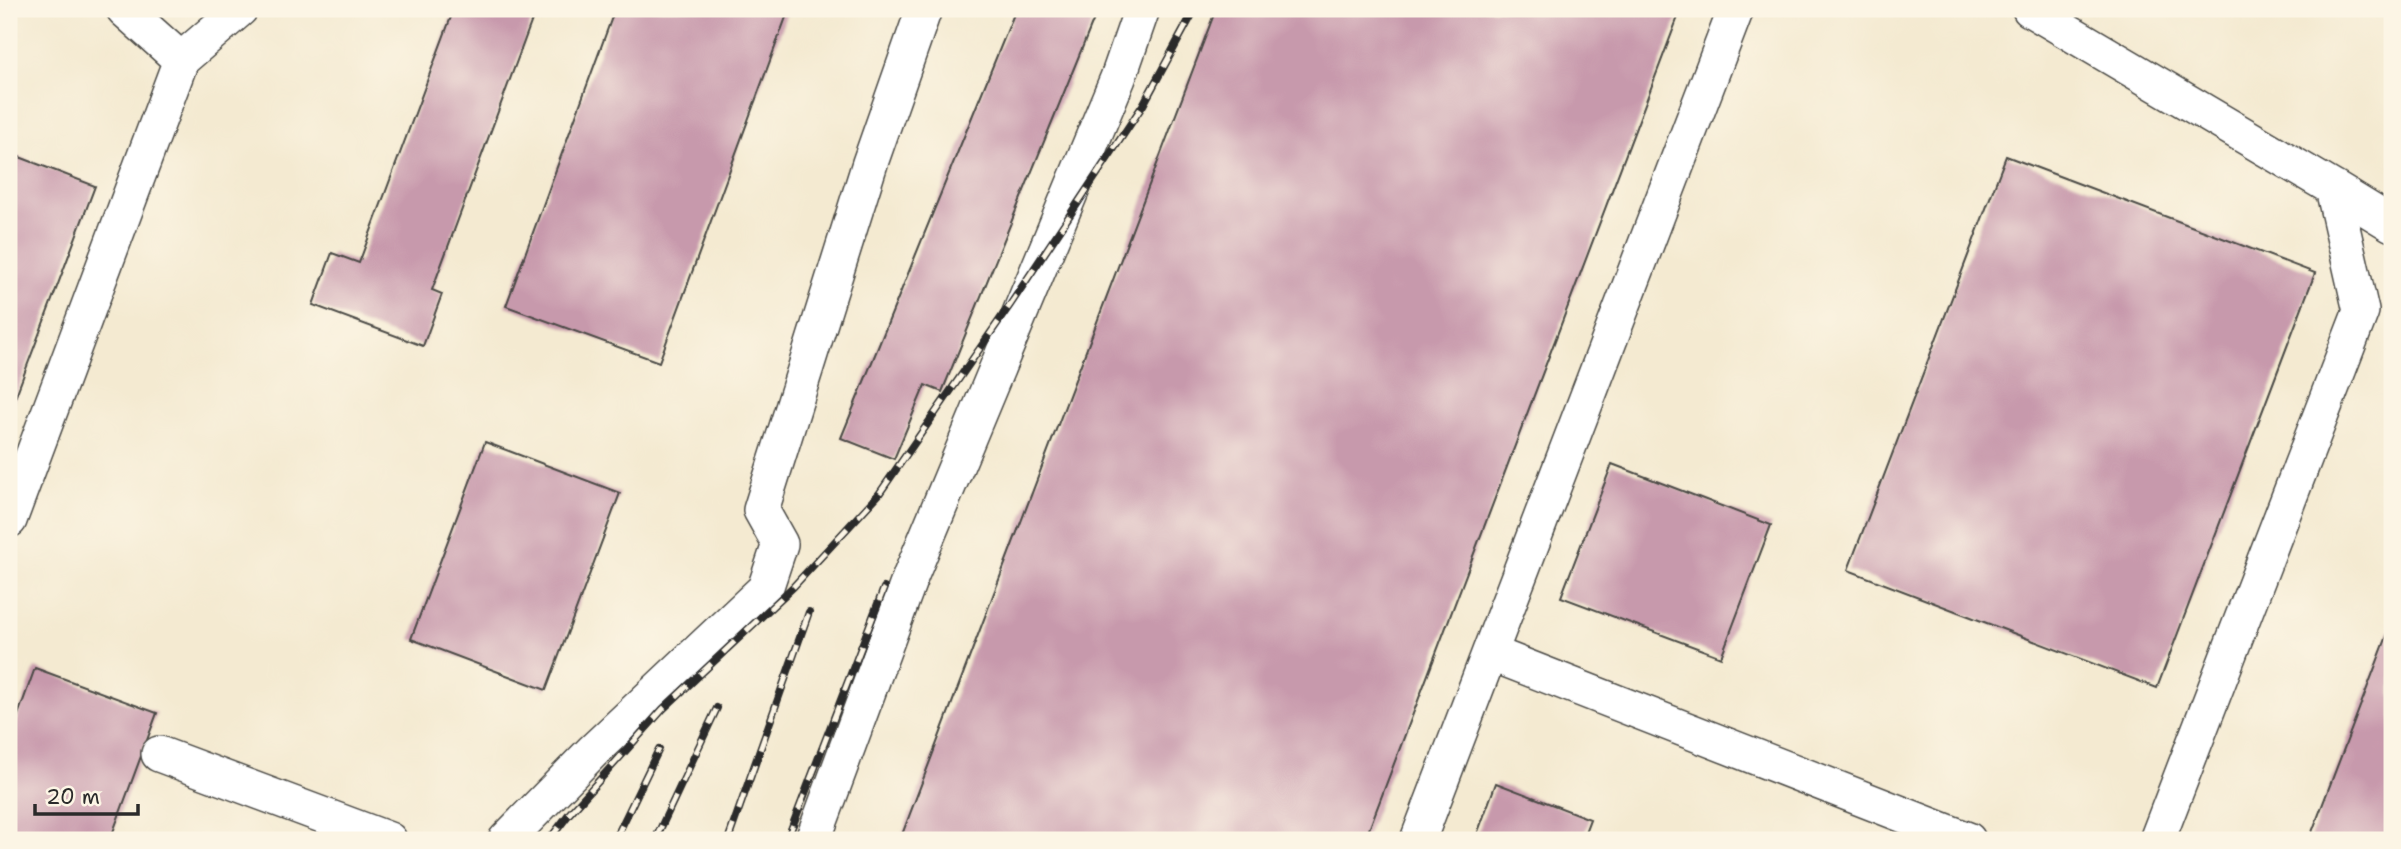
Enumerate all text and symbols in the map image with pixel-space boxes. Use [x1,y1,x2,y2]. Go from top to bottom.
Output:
scale bar [35,772,138,816]
text: 20 m [46,783,100,811]

